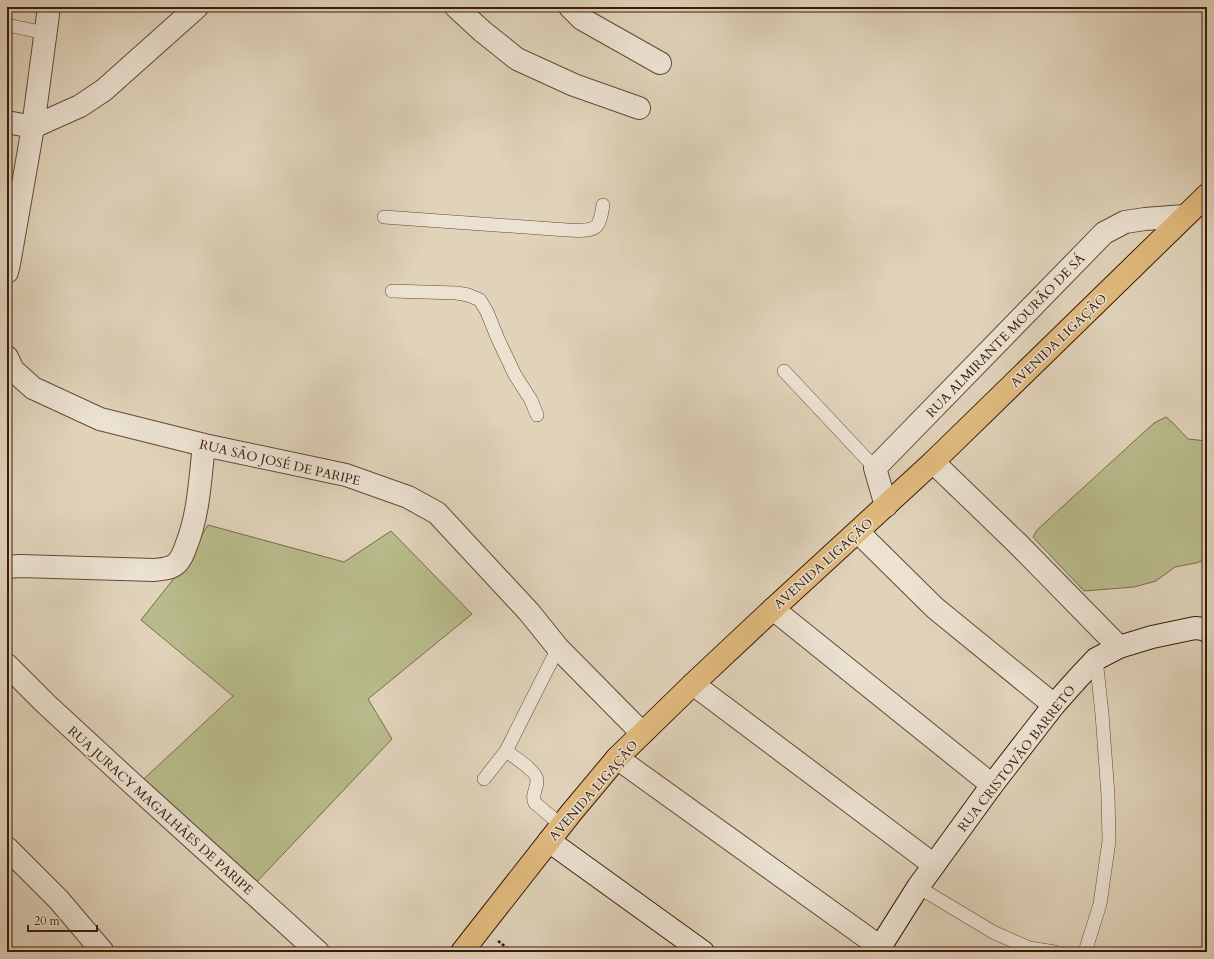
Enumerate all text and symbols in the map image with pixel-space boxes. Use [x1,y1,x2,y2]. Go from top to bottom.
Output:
street label: RUA ALMIRANTE MOURÃO DE SÁ [922,249,1090,422]
street label: AVENIDA LIGAÇÃO [1006,290,1111,392]
street label: RUA SÃO JOSÉ DE PARIPE [198,436,362,490]
street label: AVENIDA LIGAÇÃO [770,514,877,613]
street label: RUA CRISTOVÃO BARRETO [954,682,1080,836]
street label: RUA JURACY MAGALHÃES DE PARIPE [64,722,257,899]
street label: AVENIDA LIGAÇÃO [545,736,643,845]
scale bar [28,907,97,933]
text: 20 m [34,913,61,929]

